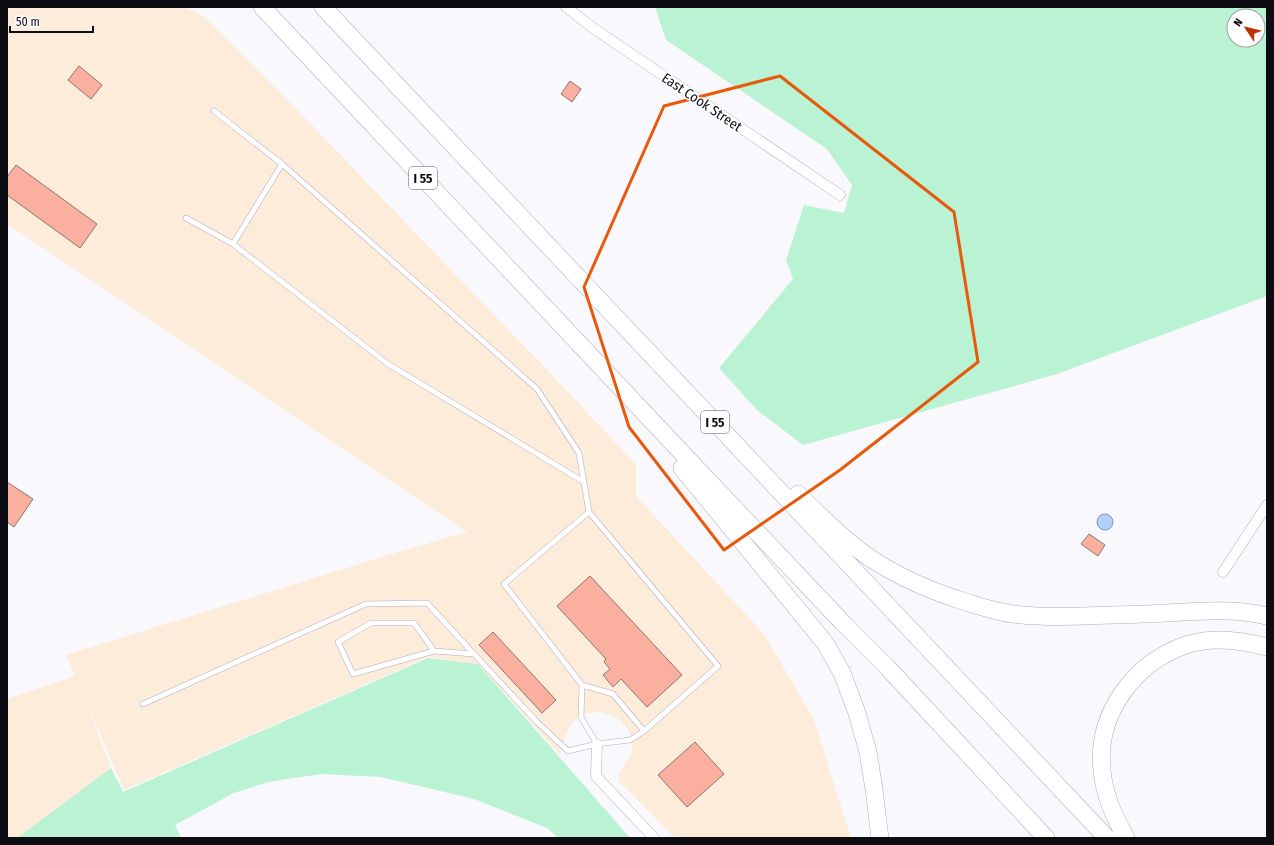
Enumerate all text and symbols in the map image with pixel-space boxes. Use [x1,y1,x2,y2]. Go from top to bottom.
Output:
scale bar [10,8,93,34]
north arrow [1226,8,1266,48]
text: 50 m [16,15,40,29]
text: N [1231,16,1245,29]
street label: East Cook Street [658,69,745,136]
road number: I 55 [409,167,437,189]
road number: I 55 [701,411,729,433]

